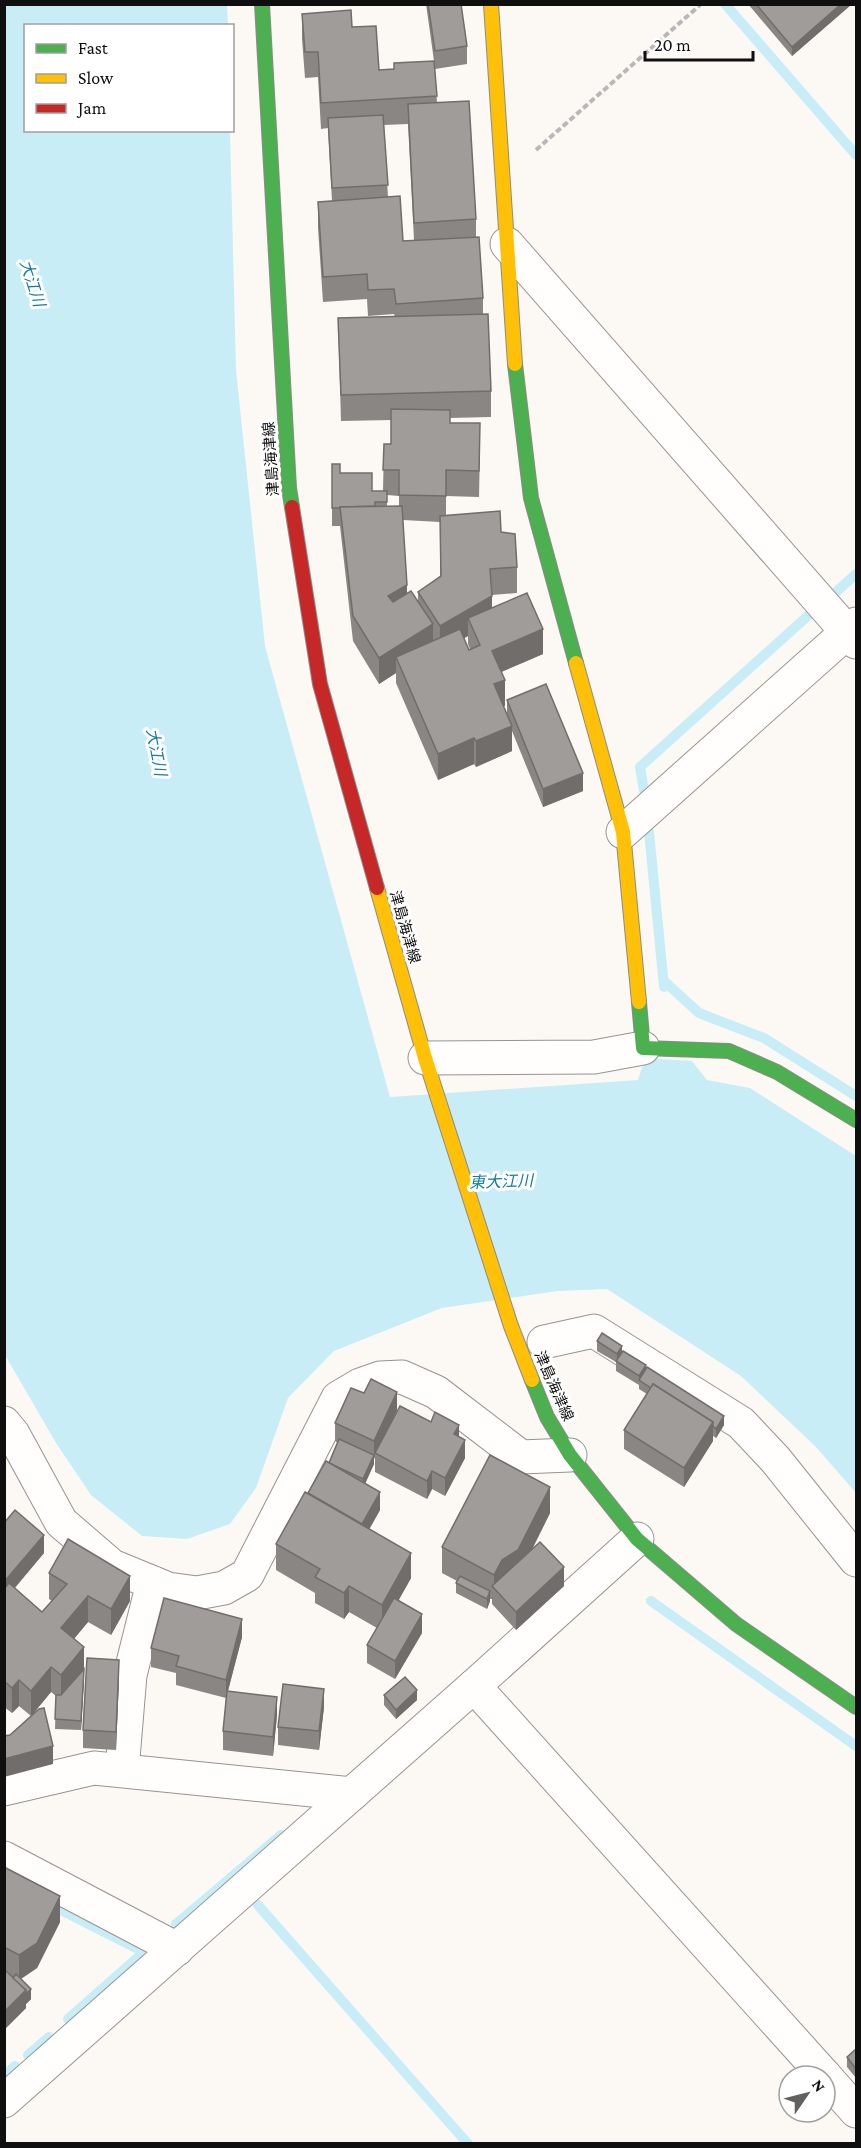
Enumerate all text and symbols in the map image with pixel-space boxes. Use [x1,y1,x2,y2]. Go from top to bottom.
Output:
legend [24,24,234,132]
scale bar [645,24,753,62]
text: 20 m [654,35,691,55]
text: Fast [78,38,109,58]
text: Slow [78,68,114,88]
text: Jam [76,98,107,118]
water label: 大江川 [17,258,49,311]
street label: 津島海津線 [260,421,282,497]
water label: 大江川 [144,727,170,779]
street label: 津島海津線 [387,889,423,965]
water label: 東大江川 [469,1172,535,1191]
street label: 津島海津線 [531,1348,577,1424]
north arrow [777,2064,837,2124]
text: N [809,2076,829,2095]

